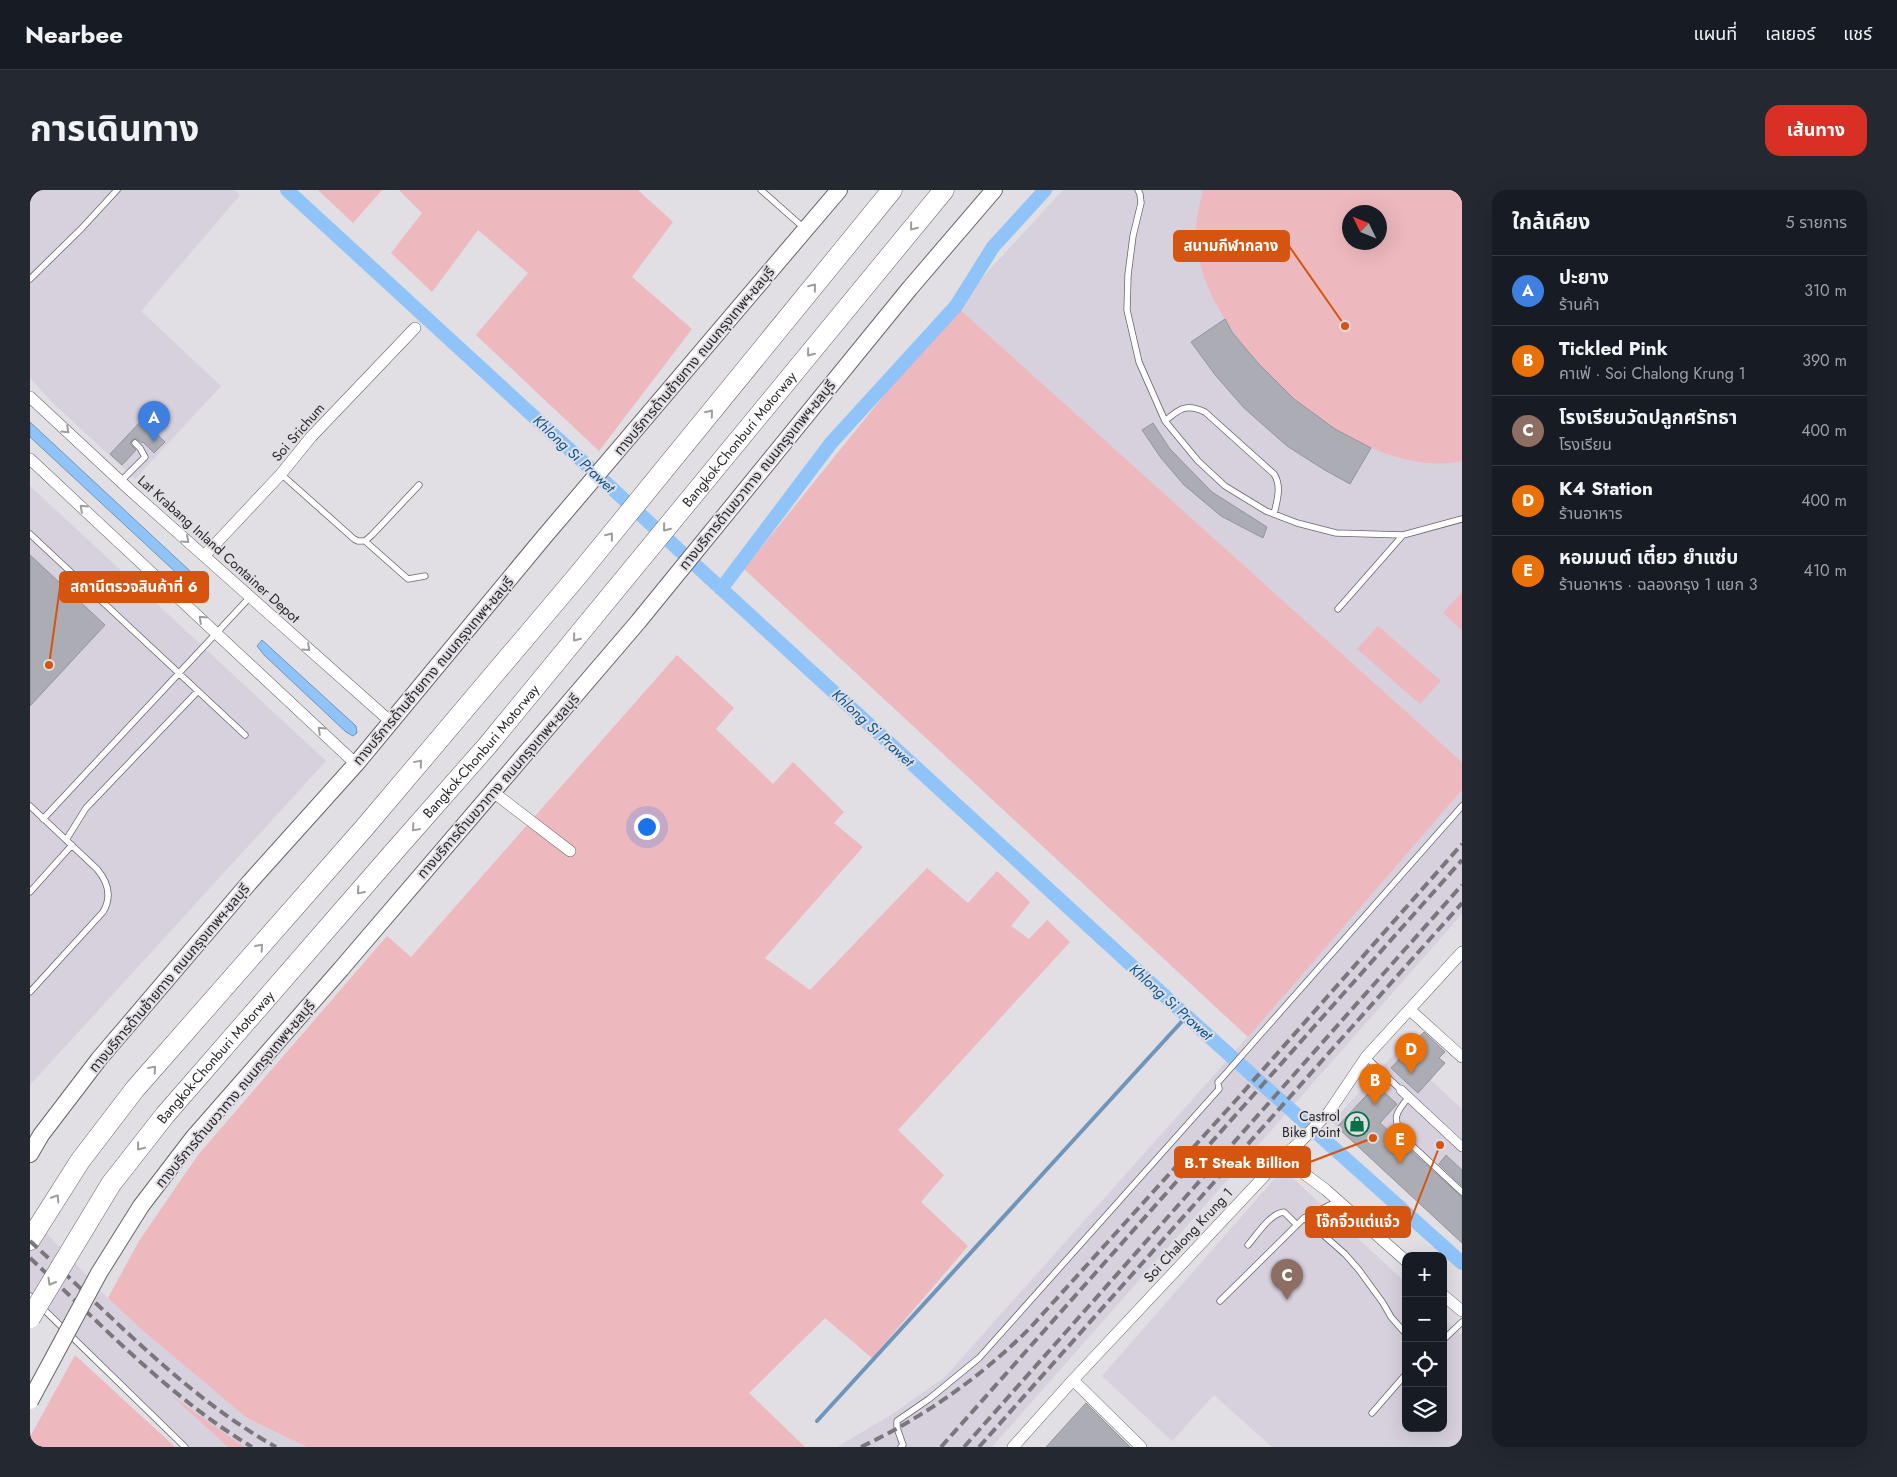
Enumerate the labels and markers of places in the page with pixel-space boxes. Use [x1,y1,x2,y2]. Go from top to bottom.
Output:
callout: สนามกีฬากลาง [1174,231,1289,261]
pin: A [138,401,170,442]
callout: สถานีตรวจสินค้าที่ 6 [60,572,208,602]
pin: D [1395,1033,1427,1074]
pin: B [1359,1064,1391,1105]
place label: Castrol Bike Point [1282,1106,1341,1142]
shop icon: Castrol Bike Point [1344,1111,1370,1137]
pin: E [1384,1123,1416,1164]
callout: B.T Steak Billion [1175,1147,1310,1177]
callout: โจ๊กจิ๋วแต่แจ๋ว [1306,1207,1410,1237]
pin: C [1271,1259,1303,1300]

